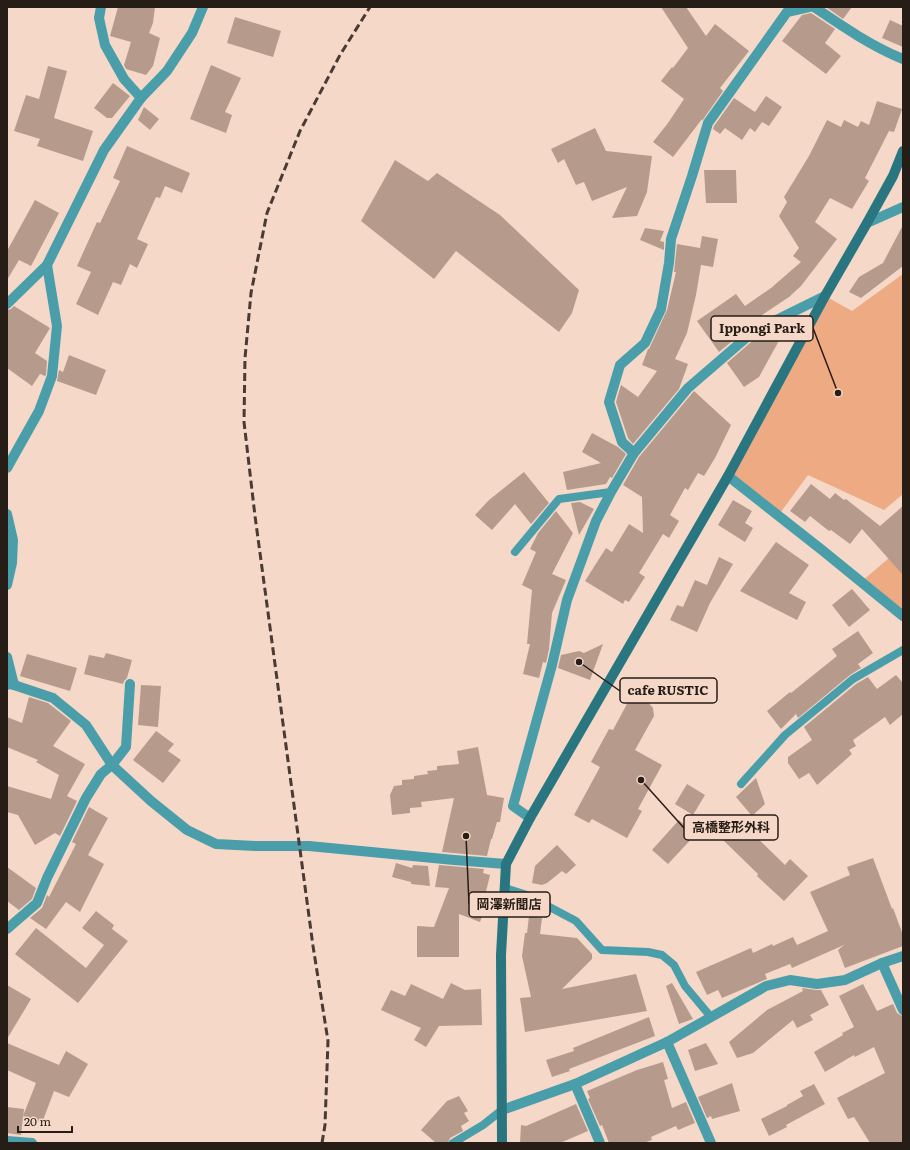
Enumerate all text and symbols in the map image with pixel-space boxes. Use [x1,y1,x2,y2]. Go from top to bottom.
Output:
callout: Ippongi Park [711,316,813,341]
text: Ippongi Park [719,318,805,337]
callout: cafe RUSTIC [620,678,717,703]
text: cafe RUSTIC [627,680,709,699]
callout: 高橋整形外科 [684,815,778,840]
text: 高橋整形外科 [692,817,770,836]
callout: 岡澤新聞店 [469,892,550,917]
text: 岡澤新聞店 [476,894,542,913]
scale bar [18,1108,72,1134]
text: 20 m [24,1112,51,1130]

